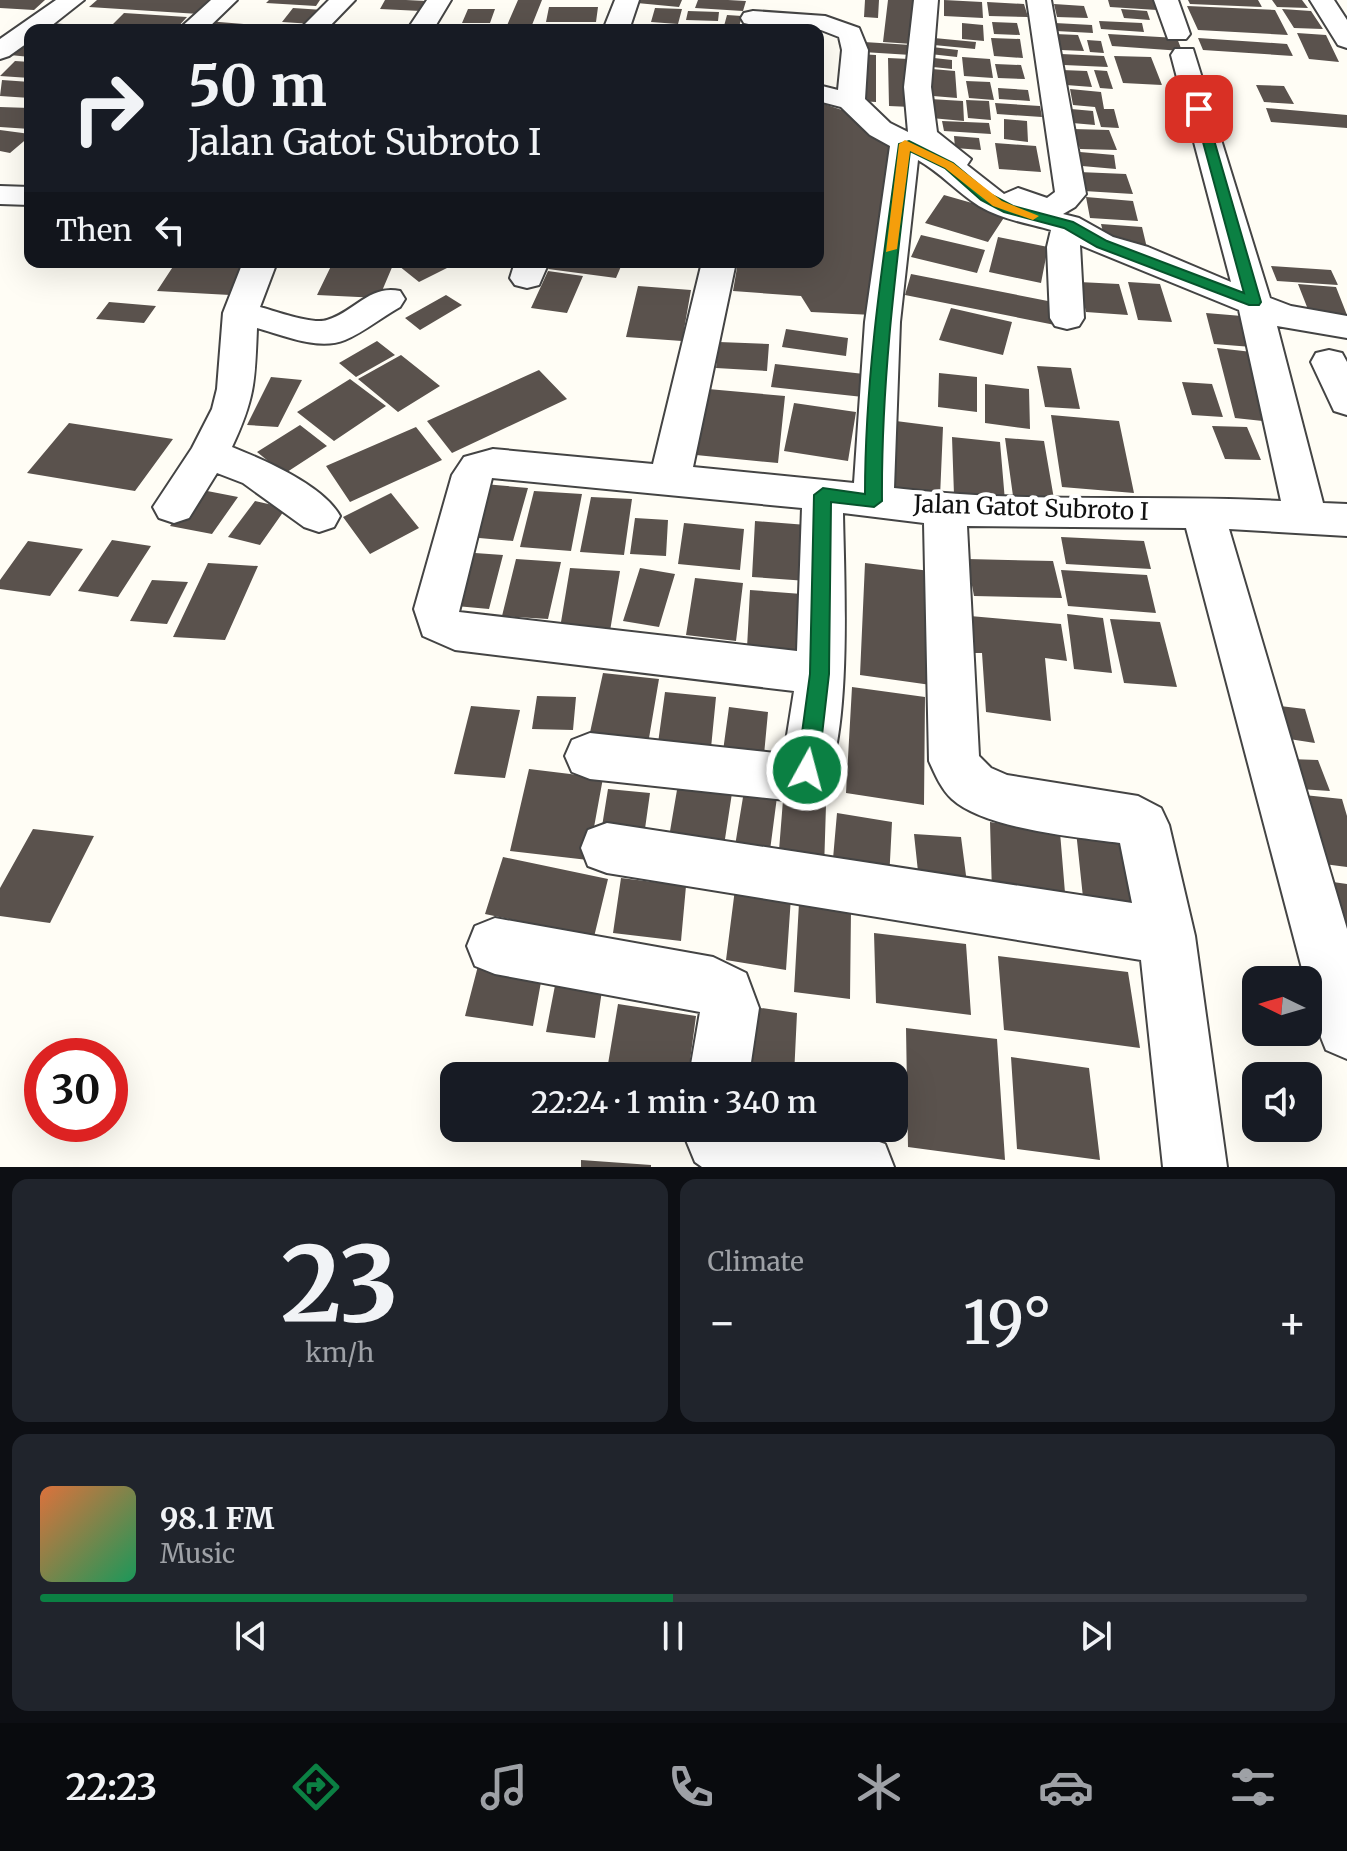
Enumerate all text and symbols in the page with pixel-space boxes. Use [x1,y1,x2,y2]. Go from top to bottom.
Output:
text: 50 m [188,51,327,121]
icon: right [56,56,160,160]
pin [1165,75,1233,143]
icon: arrive [1177,87,1221,131]
text: Jalan Gatot Subroto I [188,120,541,165]
icon: left [148,208,192,252]
text: Then [56,211,132,249]
street label: Jalan Gatot Subroto I [912,488,1149,527]
position arrow [765,728,849,812]
north arrow [1242,966,1322,1046]
map controls [1242,966,1322,1142]
speed limit sign: 30 [24,1038,128,1142]
button: sound [1242,1062,1322,1142]
text: 22:24 · 1 min · 340 m [531,1083,817,1121]
text: 23 [281,1219,399,1349]
text: Climate [708,1245,804,1278]
text: 19° [963,1285,1051,1360]
text: − [708,1295,737,1350]
text: + [1278,1295,1307,1350]
text: km/h [305,1336,374,1369]
text: 98.1 FM [160,1499,274,1537]
text: Music [160,1537,235,1570]
icon: previous [229,1614,273,1658]
icon: pause [651,1614,695,1658]
icon: next [1074,1614,1118,1658]
icon: directions [288,1759,344,1815]
icon: music [476,1759,532,1815]
icon: phone [663,1759,719,1815]
icon: climate [851,1759,907,1815]
icon: car [1038,1759,1094,1815]
icon: filters [1225,1759,1281,1815]
text: 22:23 [66,1765,157,1810]

